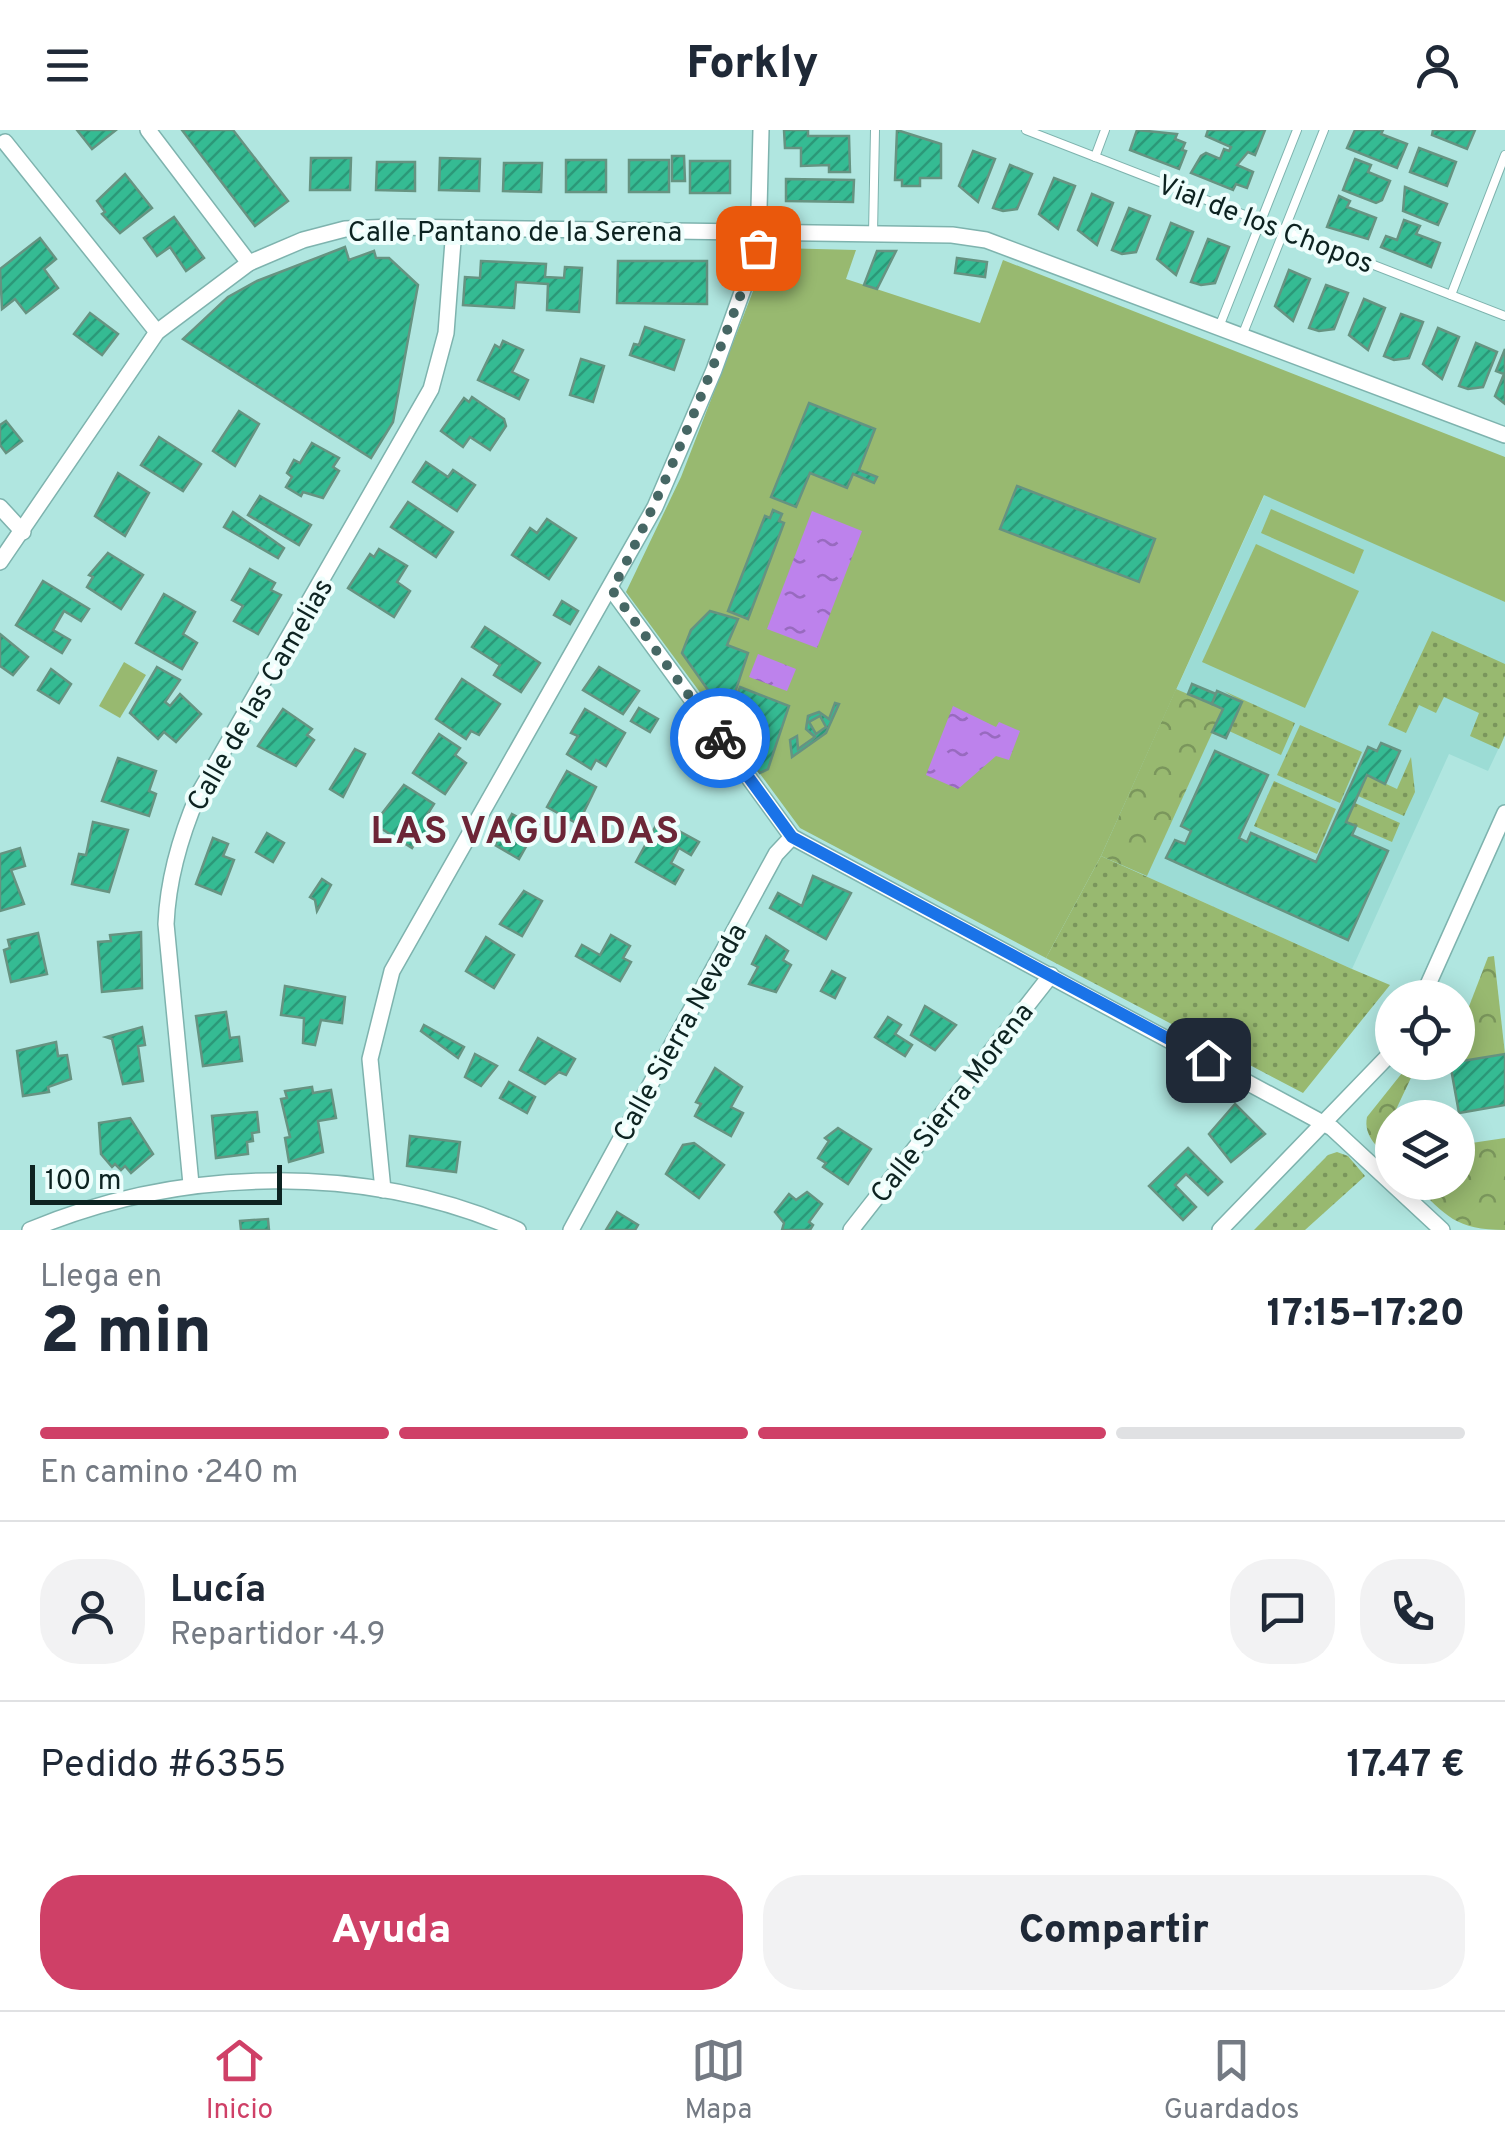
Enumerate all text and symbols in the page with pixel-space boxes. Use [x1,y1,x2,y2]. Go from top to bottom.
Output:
text: Forkly [686,37,819,94]
icon: menu [40,38,95,93]
icon: person [1410,38,1465,93]
street label: Vial de los Chopos [1152,168,1378,284]
pin [716,206,801,291]
street label: Calle Pantano de la Serena [348,216,682,252]
icon: bag [731,221,786,276]
street label: Calle de las Camelias [180,573,343,818]
courier [670,688,770,788]
icon: bike [693,711,748,766]
district label: LAS VAGUADAS [370,809,682,858]
street label: Calle Sierra Nevada [607,918,757,1149]
map controls [1375,980,1475,1200]
button: locate [1375,980,1475,1080]
street label: Calle Sierra Morena [864,996,1043,1211]
pin [1166,1018,1251,1103]
icon: home [1181,1033,1236,1088]
button: layers [1375,1100,1475,1200]
scale bar [30,1160,282,1204]
text: 100 m [45,1164,121,1200]
text: Llega en [40,1258,162,1298]
text: 17:15–17:20 [1267,1291,1465,1340]
text: 2 min [40,1294,212,1376]
text: En camino · 240 m [40,1454,298,1494]
button: person [40,1559,145,1664]
button: chat [1230,1559,1335,1664]
button: phone [1360,1559,1465,1664]
text: Lucía [170,1567,266,1616]
text: Repartidor · 4.9 [170,1616,386,1656]
text: Pedido #6355 [40,1742,286,1791]
text: 17.47 € [1347,1742,1465,1791]
button: Ayuda [40,1875,743,1990]
button: Compartir [763,1875,1465,1990]
tab: Inicio [206,2033,273,2129]
tab: Mapa [685,2033,752,2129]
tab: Guardados [1164,2033,1299,2129]

